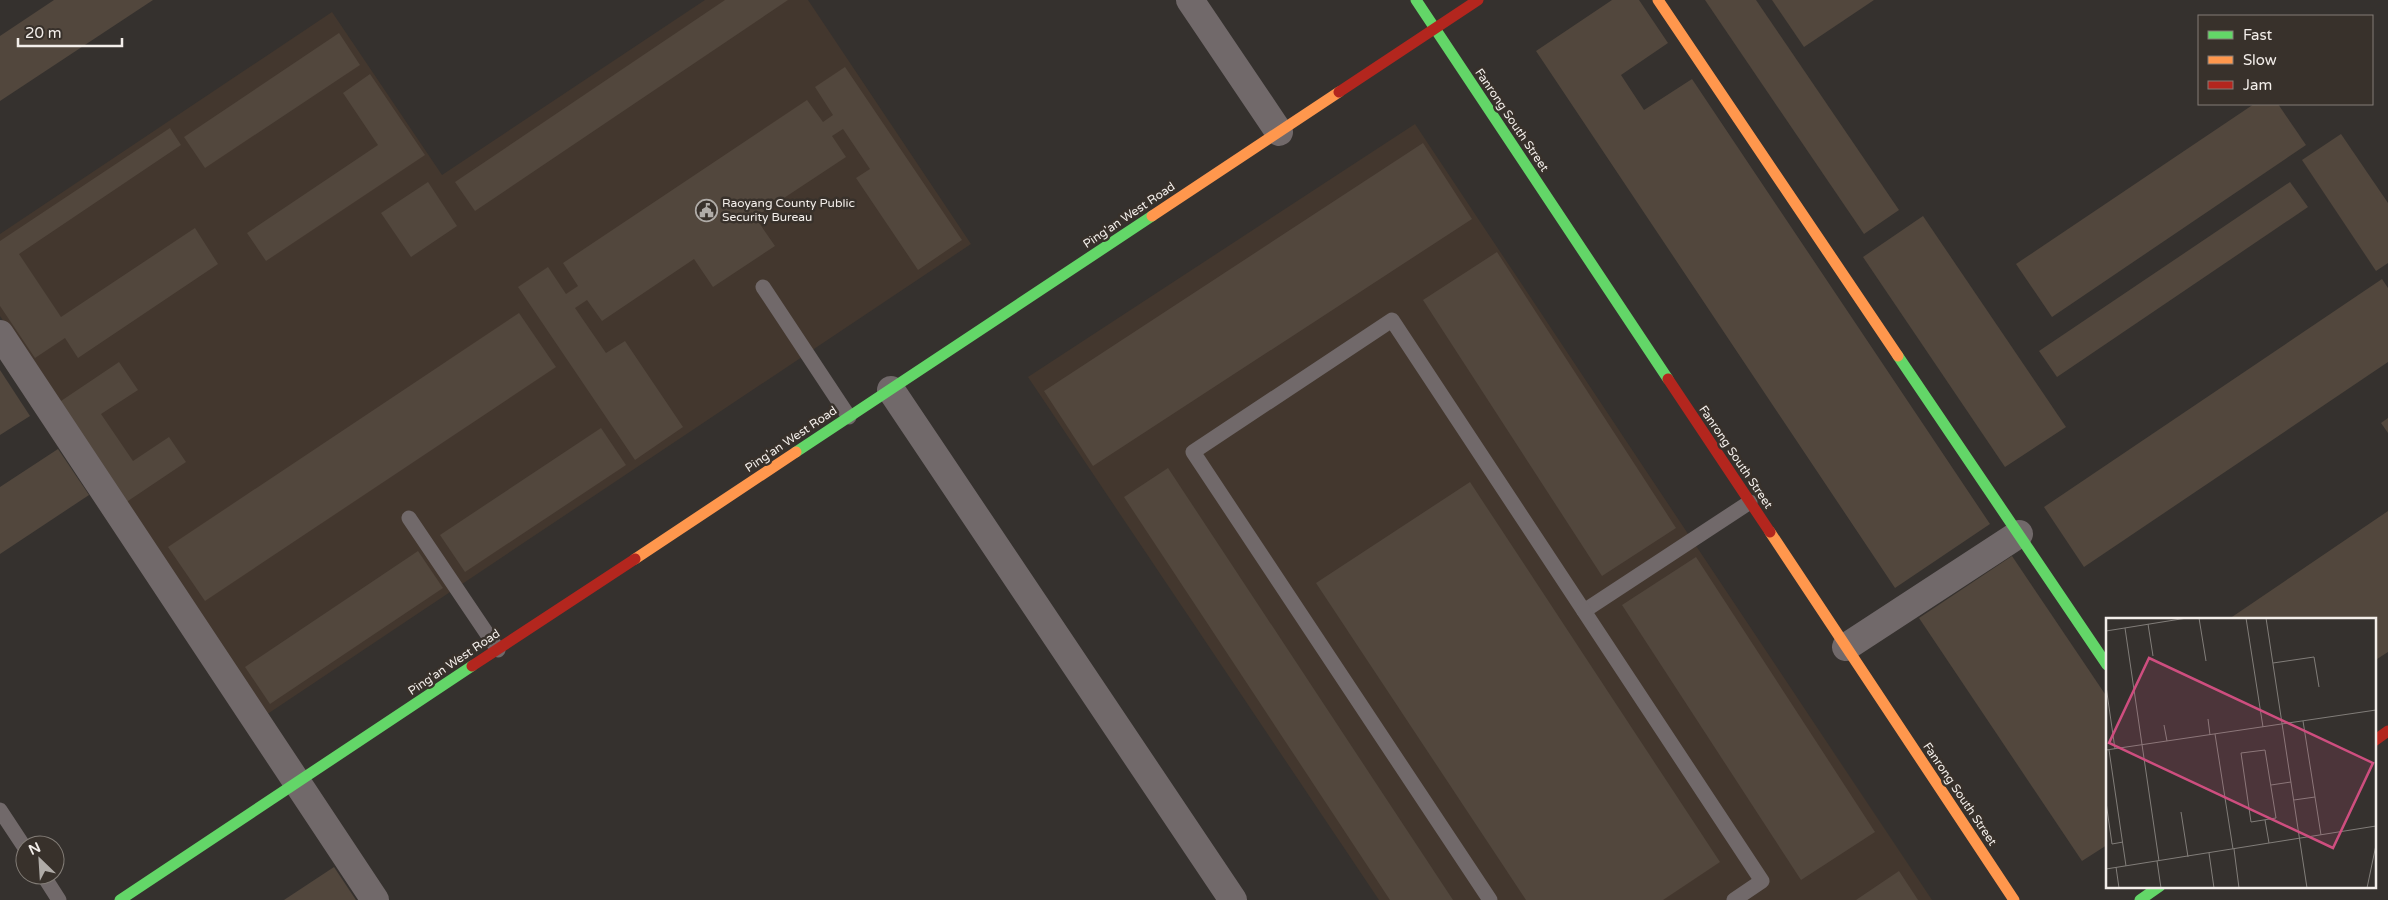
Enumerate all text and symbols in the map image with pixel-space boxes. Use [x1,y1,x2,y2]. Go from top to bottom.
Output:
scale bar [18,15,121,47]
legend [2198,15,2373,105]
text: 20 m [25,24,62,42]
text: Fast [2243,26,2273,44]
text: Slow [2243,51,2277,69]
street label: Fanrong South Street [1472,66,1552,175]
text: Jam [2243,76,2272,94]
street label: Ping'an West Road [1080,179,1178,251]
place label: Raoyang County Public Security Bureau [722,196,855,224]
public building icon: Raoyang County Public Security Bureau [694,198,718,222]
street label: Ping'an West Road [742,403,840,475]
street label: Fanrong South Street [1696,403,1776,512]
inset map [2106,618,2376,888]
street label: Ping'an West Road [405,626,503,698]
street label: Fanrong South Street [1920,740,2000,849]
north arrow [15,835,65,885]
text: N [26,839,43,859]

